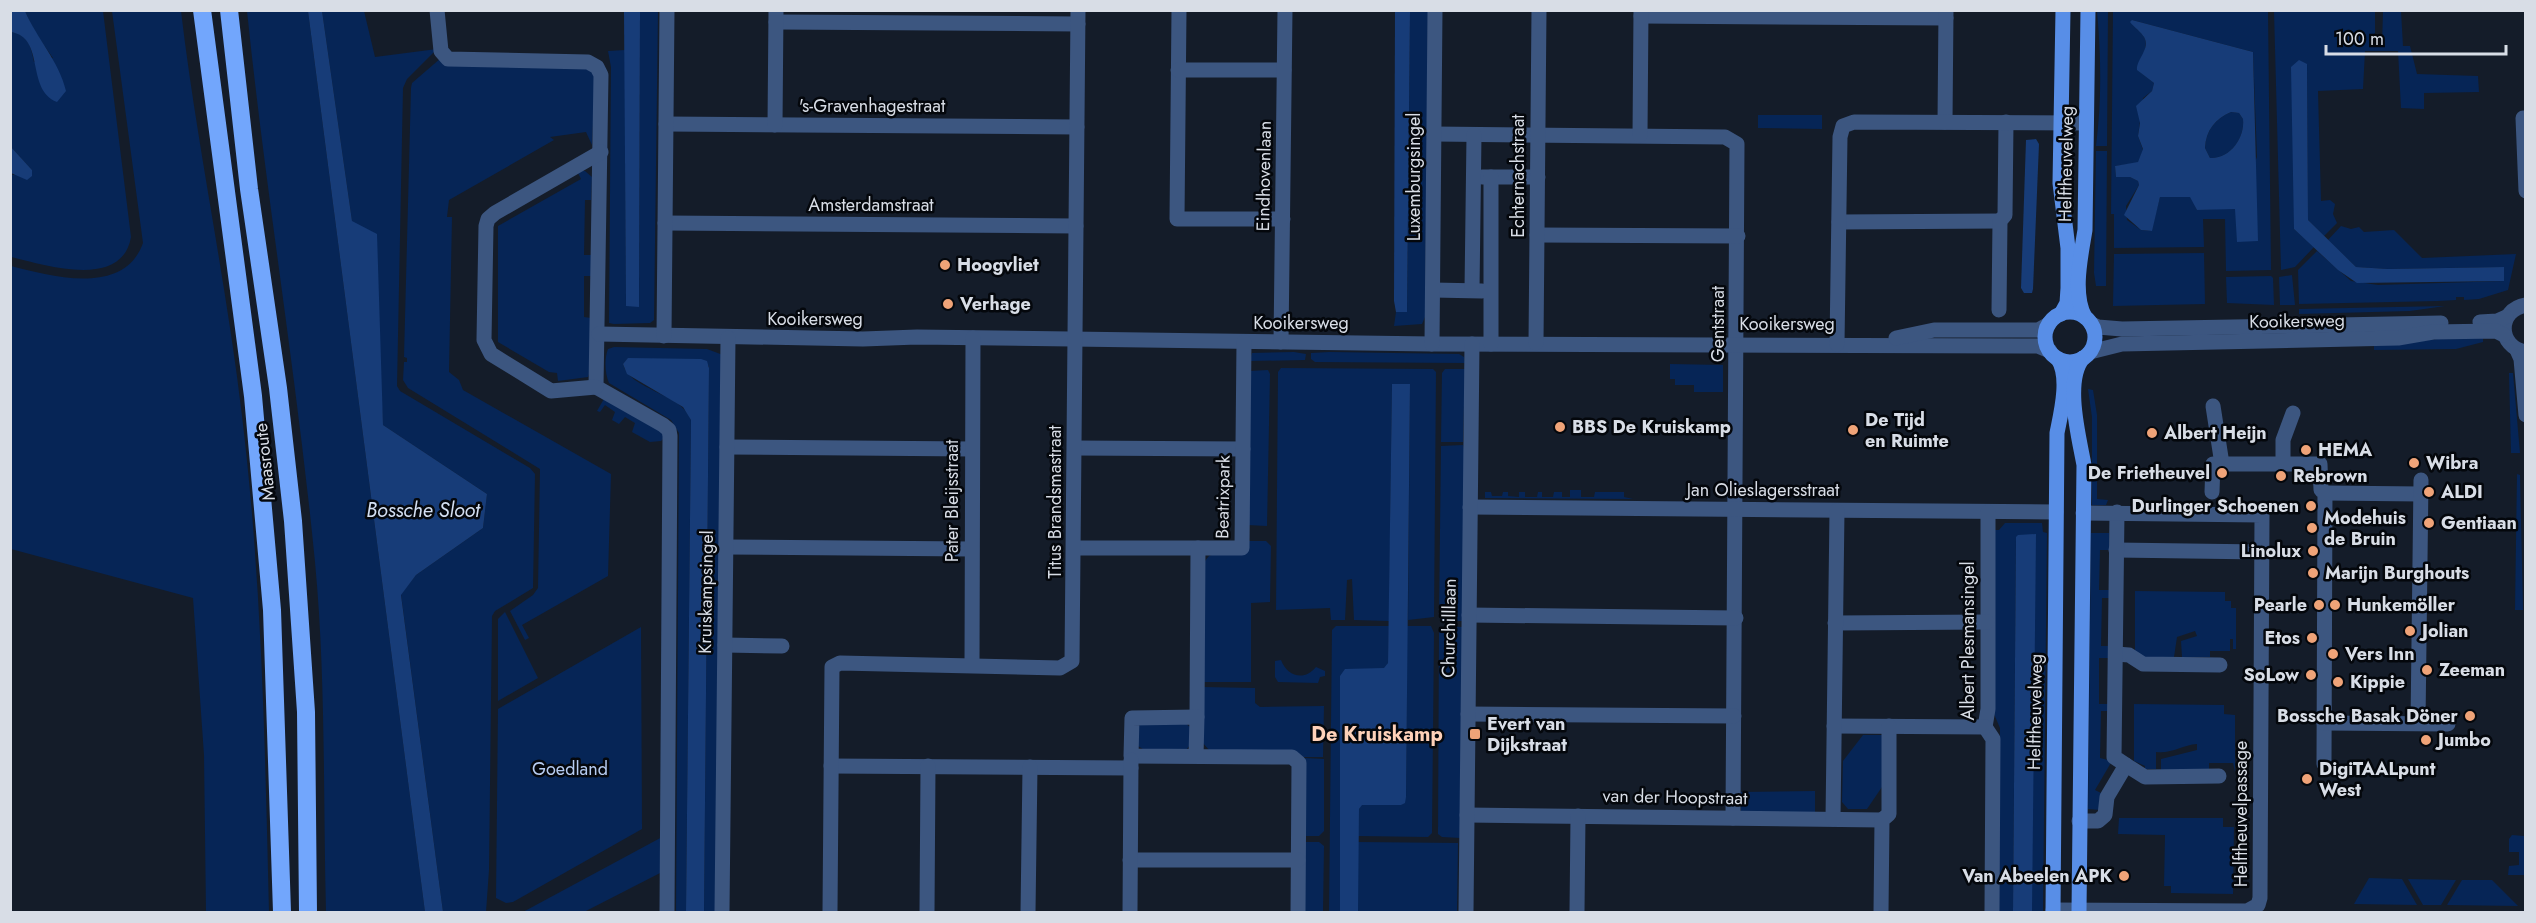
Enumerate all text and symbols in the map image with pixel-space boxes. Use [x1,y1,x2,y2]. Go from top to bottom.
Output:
scale bar [2326,18,2506,56]
text: 100 m [2335,26,2384,52]
street label: 's-Gravenhagestraat [799,93,946,119]
street label: Helftheuvelweg [2052,106,2080,222]
street label: Luxemburgsingel [1401,113,1427,241]
street label: Echternachstraat [1505,114,1531,238]
street label: Eindhovenlaan [1250,120,1278,232]
street label: Amsterdamstraat [808,192,934,218]
place label: Hoogvliet [957,252,1039,278]
marker: Hoogvliet [938,258,952,272]
street label: Gentstraat [1705,285,1731,362]
place label: Verhage [959,291,1031,317]
marker: Verhage [941,297,955,311]
street label: Kooikersweg [767,306,863,332]
street label: Kooikersweg [2249,307,2345,335]
street label: Kooikersweg [1253,310,1349,336]
street label: Kooikersweg [1739,311,1835,337]
place label: De Tijd en Ruimte [1865,407,1949,454]
place label: BBS De Kruiskamp [1572,414,1731,440]
marker: BBS De Kruiskamp [1553,420,1567,434]
place label: Albert Heijn [2163,420,2267,446]
street label: Maasroute [248,422,282,502]
marker: De Tijd en Ruimte [1846,423,1860,437]
street label: Titus Brandsmastraat [1042,425,1068,579]
marker: Albert Heijn [2145,426,2159,440]
place label: HEMA [2318,437,2373,463]
street label: Pater Bleijsstraat [939,439,965,562]
marker: HEMA [2299,443,2313,457]
place label: Wibra [2426,450,2478,476]
street label: Beatrixpark [1209,455,1237,539]
marker: Wibra [2407,456,2421,470]
place label: De Frietheuvel [2088,460,2210,486]
place label: Rebrown [2293,463,2368,489]
marker: De Frietheuvel [2215,466,2229,480]
marker: Rebrown [2274,469,2288,483]
street label: Jan Olieslagersstraat [1685,477,1840,503]
place label: ALDI [2440,479,2483,505]
marker: ALDI [2422,485,2436,499]
place label: Durlinger Schoenen [2131,493,2299,519]
water label: Bossche Sloot [366,496,481,525]
marker: Durlinger Schoenen [2304,499,2318,513]
place label: Modehuis de Bruin [2324,505,2406,552]
place label: Gentiaan [2441,510,2517,536]
marker: Gentiaan [2422,516,2436,530]
marker: Modehuis de Bruin [2305,521,2319,535]
street label: Kruiskampsingel [692,530,720,654]
place label: Linolux [2241,538,2301,564]
marker: Linolux [2306,544,2320,558]
place label: Marijn Burghouts [2325,560,2469,586]
street label: Albert Plesmansingel [1955,561,1981,721]
marker: Marijn Burghouts [2306,566,2320,580]
street label: Churchilllaan [1435,578,1463,678]
place label: Pearle [2254,592,2307,618]
place label: Hunkemöller [2347,592,2456,618]
marker: Pearle [2312,598,2326,612]
marker: Hunkemöller [2328,598,2342,612]
place label: Jolian [2419,618,2468,644]
marker: Jolian [2403,624,2417,638]
place label: Etos [2265,625,2300,651]
marker: Etos [2305,631,2319,645]
place label: Vers Inn [2344,641,2415,667]
marker: Vers Inn [2326,647,2340,661]
street label: Helftheuvelweg [2021,654,2049,770]
place label: Zeeman [2439,657,2505,683]
place label: SoLow [2244,662,2299,688]
marker: Zeeman [2420,663,2434,677]
marker: SoLow [2304,668,2318,682]
place label: Kippie [2350,669,2405,695]
marker: Kippie [2331,675,2345,689]
place label: Bossche Basak Döner [2277,703,2459,729]
marker: Bossche Basak Döner [2463,709,2477,723]
place label: Evert van Dijkstraat [1487,711,1567,758]
district label: De Kruiskamp [1311,720,1443,749]
marker: Evert van Dijkstraat [1468,727,1482,741]
place label: Jumbo [2435,727,2491,753]
marker: Jumbo [2419,733,2433,747]
street label: Helftheuvelpassage [2228,741,2254,887]
park label: Goedland [532,756,608,782]
place label: DigiTAALpunt West [2319,756,2436,803]
marker: DigiTAALpunt West [2300,772,2314,786]
street label: van der Hoopstraat [1602,783,1748,811]
place label: Van Abeelen APK [1961,863,2112,889]
marker: Van Abeelen APK [2117,869,2131,883]

